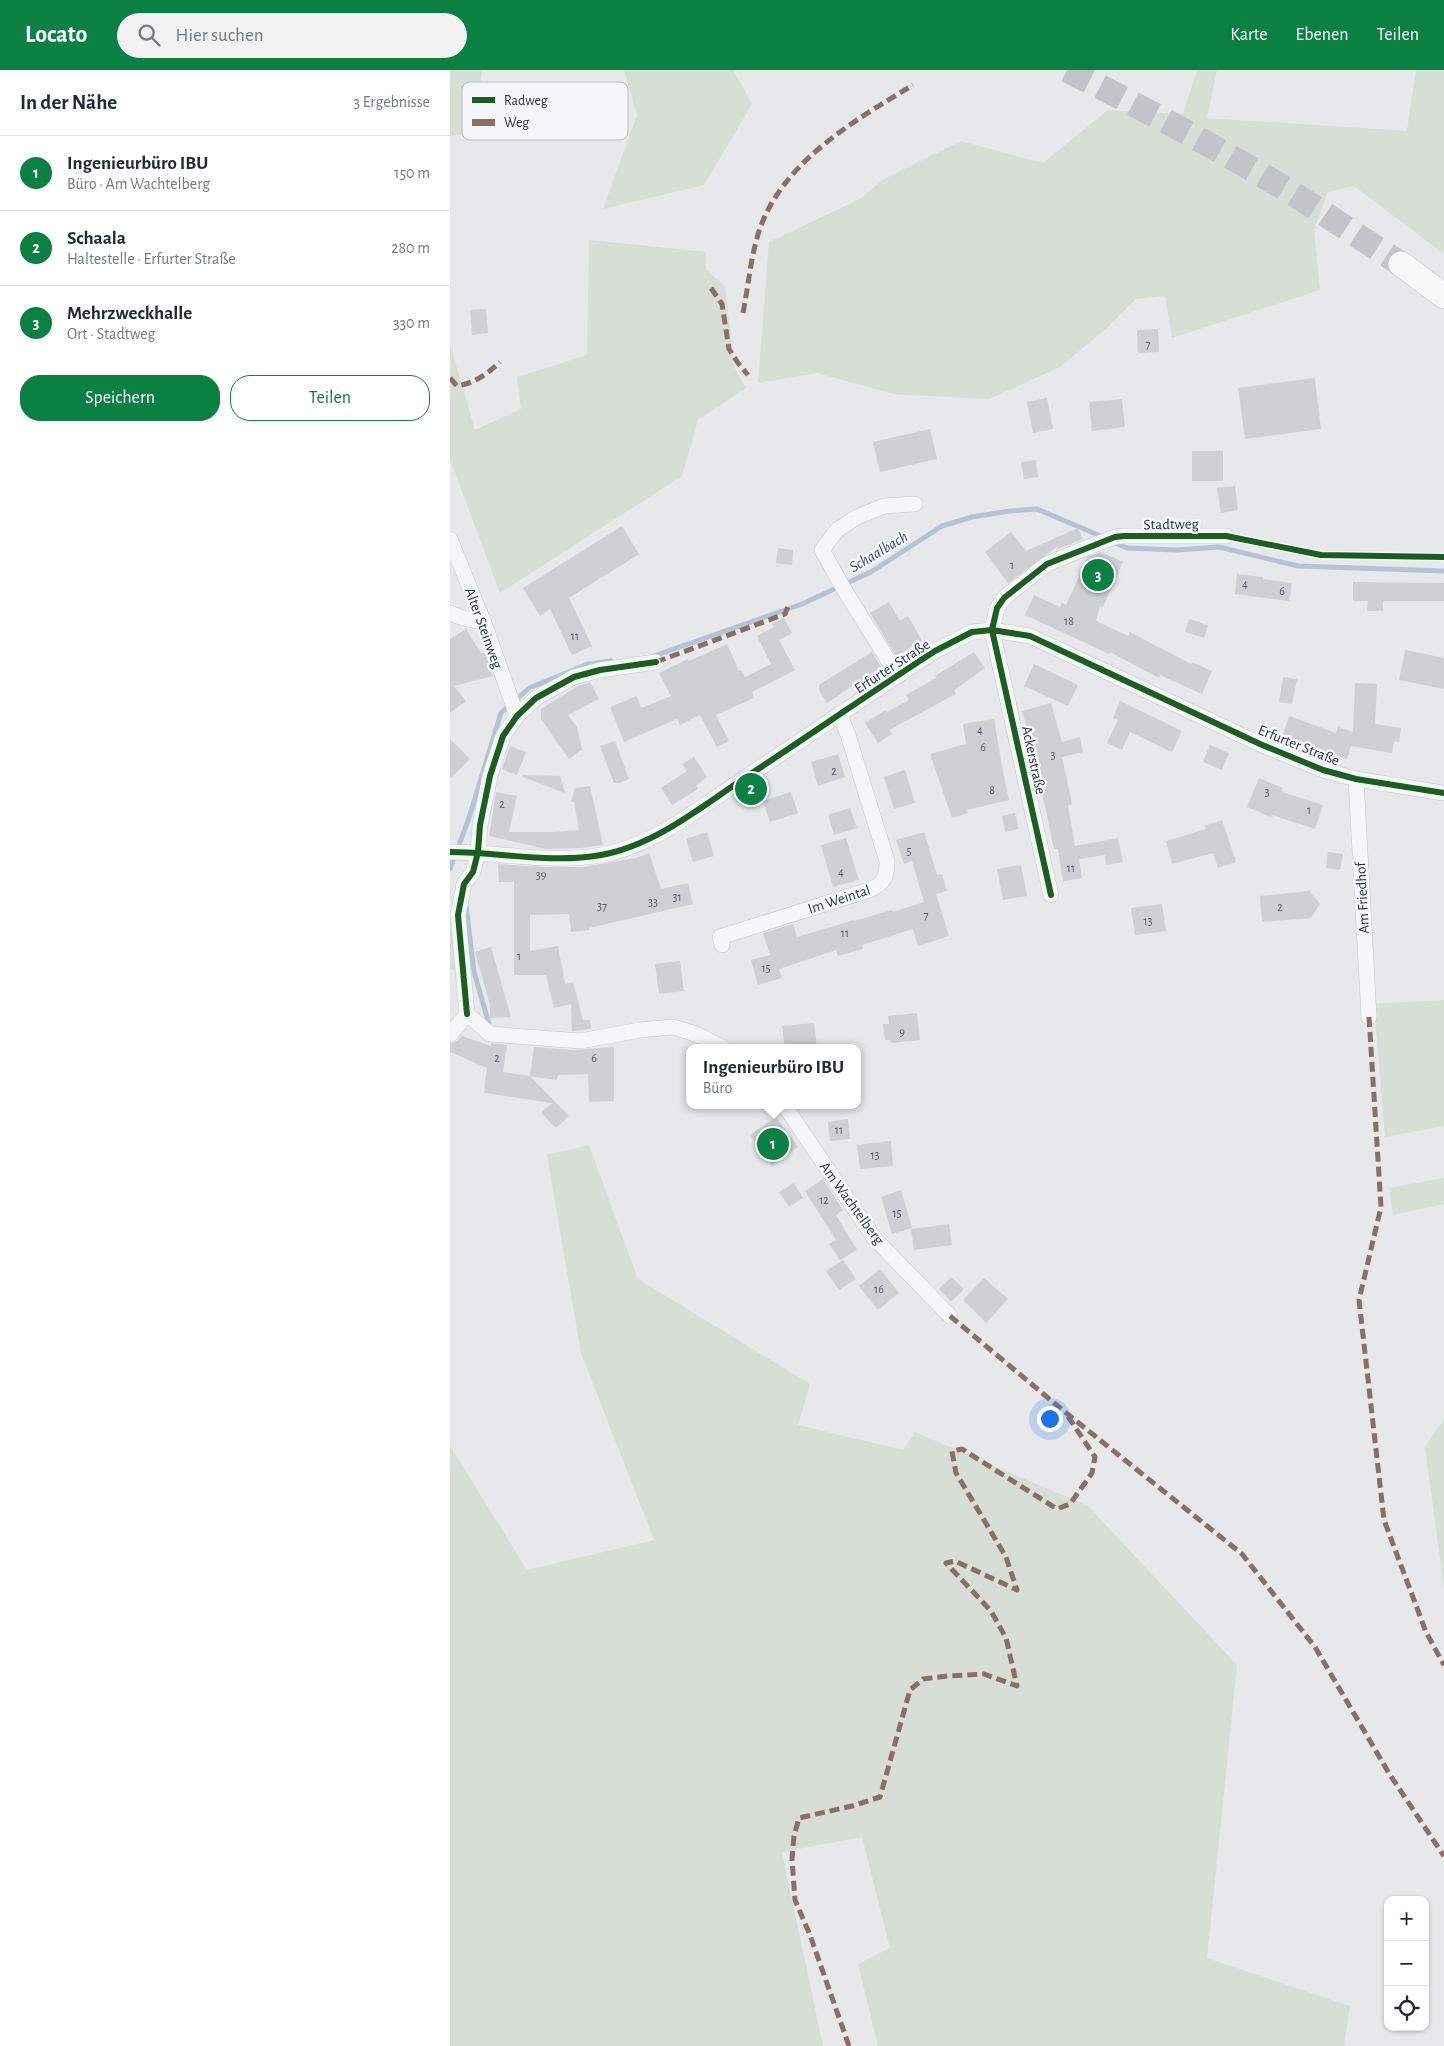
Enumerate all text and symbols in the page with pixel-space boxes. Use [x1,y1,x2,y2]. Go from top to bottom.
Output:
search box [117,13,467,58]
icon: search [135,21,163,49]
text: Locato [25,23,87,47]
text: Hier suchen [175,26,264,45]
text: Karte [1230,26,1268,44]
text: Ebenen [1296,26,1349,44]
text: Teilen [1377,26,1419,44]
legend [462,82,628,140]
text: In der Nähe [20,92,117,113]
text: 3 Ergebnisse [353,94,430,110]
text: Radweg [504,94,548,108]
text: Weg [504,116,529,130]
text: Ingenieurbüro IBU [67,154,209,173]
text: 1 [33,165,39,181]
text: 150 m [394,165,430,181]
text: Büro · Am Wachtelberg [67,176,210,192]
text: Schaala [67,229,126,248]
text: 2 [32,240,40,256]
text: 280 m [391,240,430,256]
text: Haltestelle · Erfurter Straße [67,251,236,267]
text: Mehrzweckhalle [67,304,192,323]
text: 3 [33,315,39,331]
text: 330 m [393,315,430,331]
text: Ort · Stadtweg [67,326,155,342]
house number: 7 [1145,338,1151,350]
button: Speichern [20,375,220,421]
button: Teilen [230,375,430,421]
street label: Stadtweg [1143,517,1199,532]
water label: Schaalbach [847,528,910,575]
pin: 3 [1082,556,1114,594]
house number: 1 [1010,559,1014,571]
house number: 4 [1242,578,1248,590]
house number: 6 [1279,585,1285,597]
street label: Alter Steinweg [462,586,505,671]
house number: 18 [1064,615,1074,627]
house number: 11 [571,630,579,642]
street label: Erfurter Straße [852,637,933,696]
street label: Erfurter Straße [1256,722,1342,769]
house number: 4 [977,724,983,736]
street label: Ackerstraße [1019,724,1048,796]
house number: 6 [980,741,986,753]
house number: 3 [1051,749,1056,761]
house number: 2 [831,765,837,777]
pin: 2 [735,770,767,808]
house number: 8 [989,784,995,796]
house number: 3 [1265,786,1270,798]
house number: 2 [499,798,505,810]
house number: 1 [1307,804,1311,816]
house number: 5 [906,845,912,857]
street label: Am Friedhof [1353,860,1372,934]
house number: 11 [1067,862,1075,874]
house number: 4 [838,866,844,878]
house number: 39 [536,869,547,881]
street label: Im Weintal [806,882,872,917]
house number: 31 [672,891,682,903]
house number: 33 [648,896,658,908]
house number: 37 [597,900,607,912]
house number: 2 [1277,901,1283,913]
house number: 7 [923,909,929,921]
house number: 13 [1143,915,1153,927]
house number: 11 [841,927,849,939]
house number: 1 [517,950,521,962]
house number: 15 [761,962,771,974]
house number: 9 [899,1026,905,1038]
popup [686,1044,861,1109]
house number: 2 [494,1052,500,1064]
house number: 6 [591,1052,597,1064]
text: Ingenieurbüro IBU [703,1058,844,1077]
text: Büro [703,1080,732,1096]
house number: 11 [835,1124,843,1136]
pin: 1 [757,1125,789,1163]
house number: 13 [870,1149,880,1161]
street label: Am Wachtelberg [817,1159,887,1248]
house number: 12 [819,1194,829,1206]
house number: 15 [892,1207,902,1219]
house number: 16 [874,1283,884,1295]
your location [1037,1406,1063,1432]
map controls [1384,1896,1429,2031]
button: + [1384,1896,1429,1941]
button: − [1384,1941,1429,1986]
button: locate [1384,1986,1429,2031]

